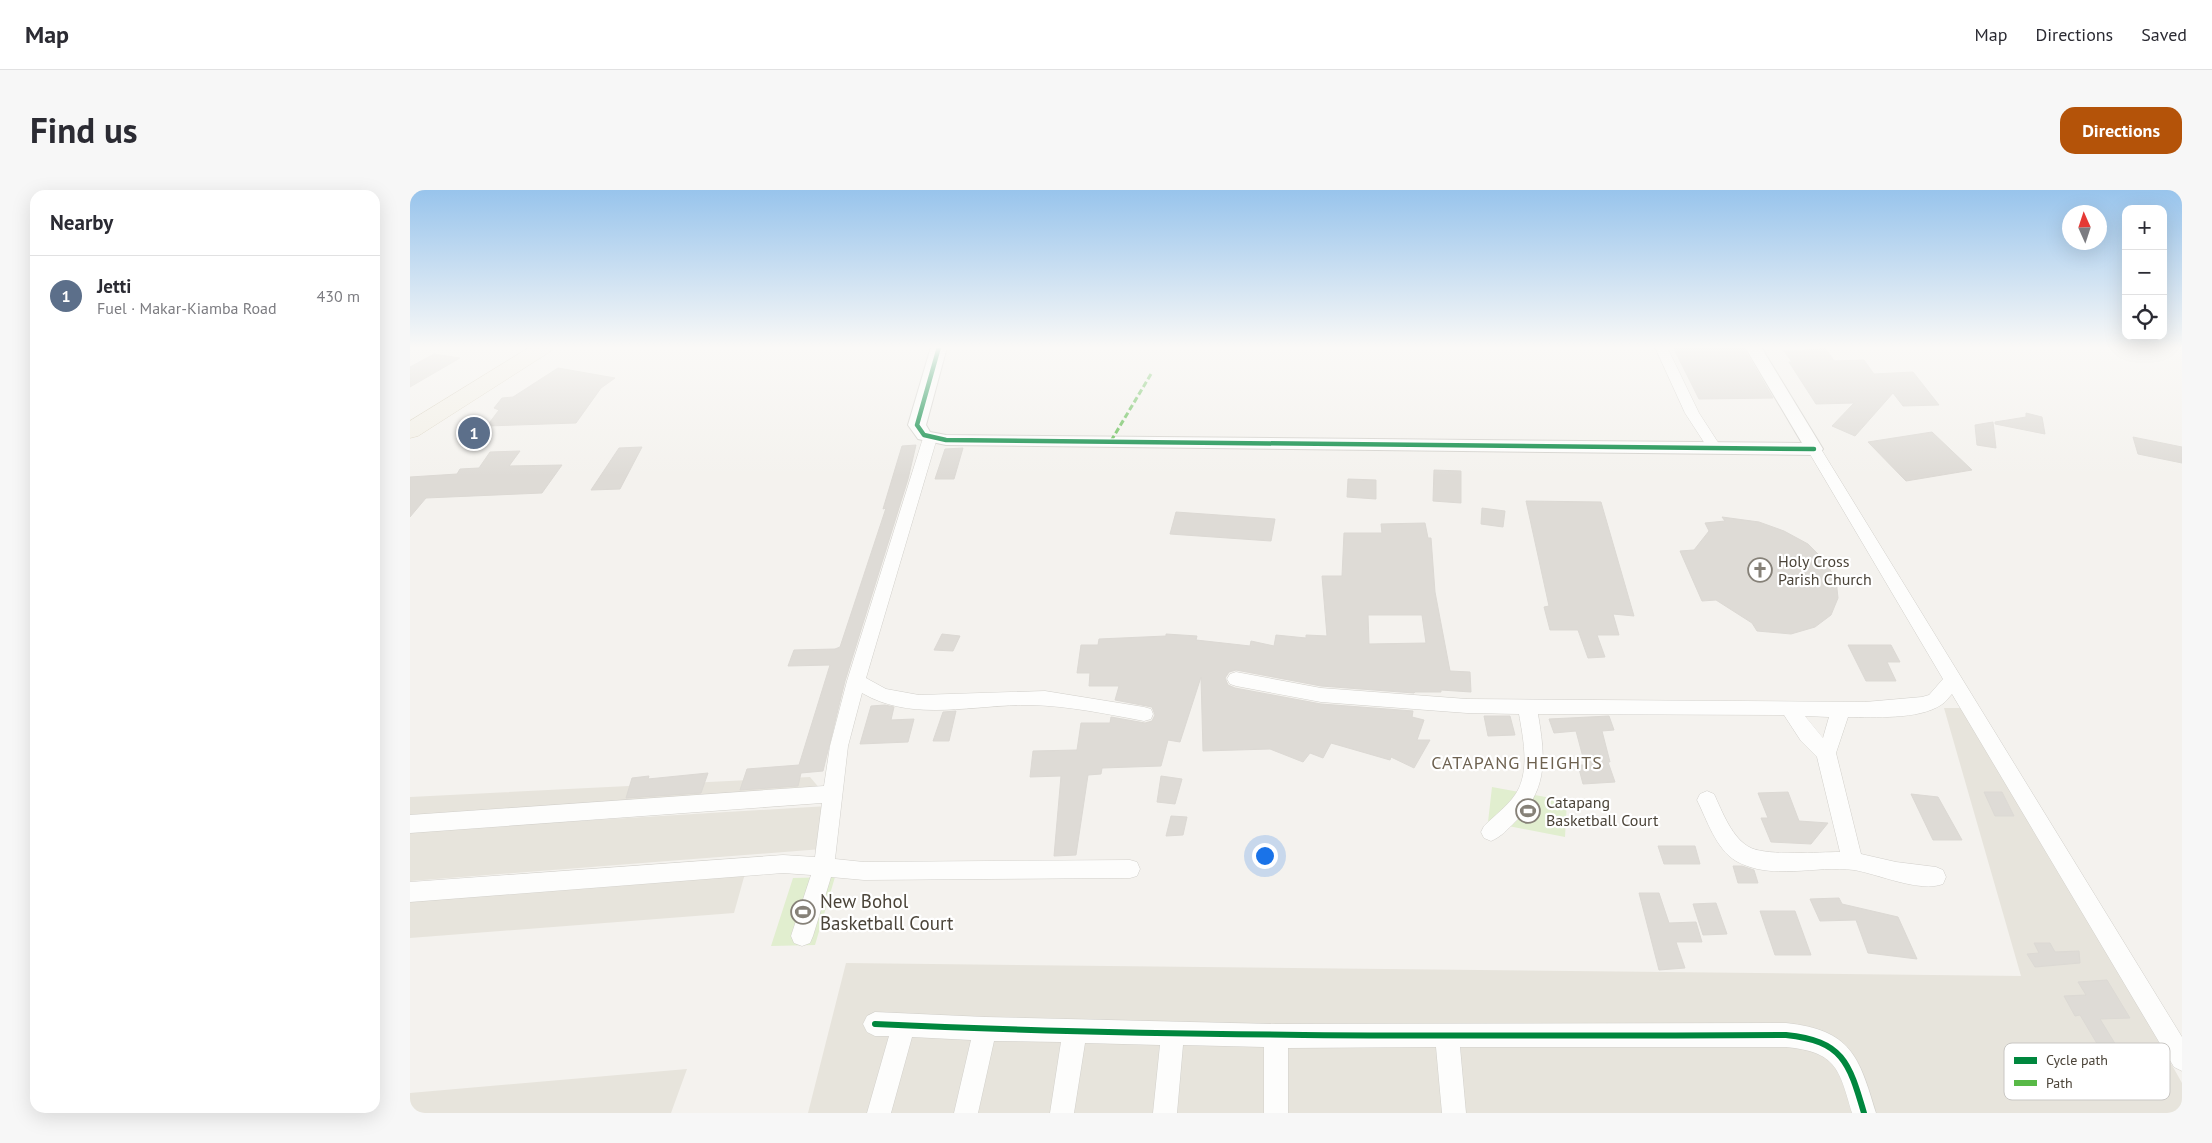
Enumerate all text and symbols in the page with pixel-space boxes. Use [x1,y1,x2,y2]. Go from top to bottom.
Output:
text: Map [25,19,69,50]
text: Map [1975,23,2007,46]
text: Directions [2035,23,2113,46]
text: Saved [2141,23,2187,46]
text: Find us [30,107,138,153]
button: Directions [2060,107,2182,154]
north arrow [2062,205,2107,250]
map controls [2122,205,2167,340]
button: + [2122,205,2167,250]
text: Nearby [50,209,113,236]
button: − [2122,250,2167,295]
text: Jetti [97,274,131,298]
text: 1 [61,286,71,306]
text: 430 m [317,286,360,306]
button: locate [2122,295,2167,340]
text: Fuel · Makar-Kiamba Road [97,298,277,318]
pin: 1 [458,414,490,452]
place label: Holy Cross Parish Church [1778,551,1872,589]
church icon: Holy Cross Parish Church [1747,557,1773,583]
district label: CATAPANG HEIGHTS [1431,751,1603,774]
place label: Catapang Basketball Court [1546,792,1659,830]
sports icon: Catapang Basketball Court [1515,798,1541,824]
your location [1252,843,1278,869]
place label: New Bohol Basketball Court [820,889,954,935]
sports icon: New Bohol Basketball Court [790,899,816,925]
legend [2004,1043,2170,1100]
text: Cycle path [2046,1051,2108,1069]
text: Path [2046,1074,2073,1092]

